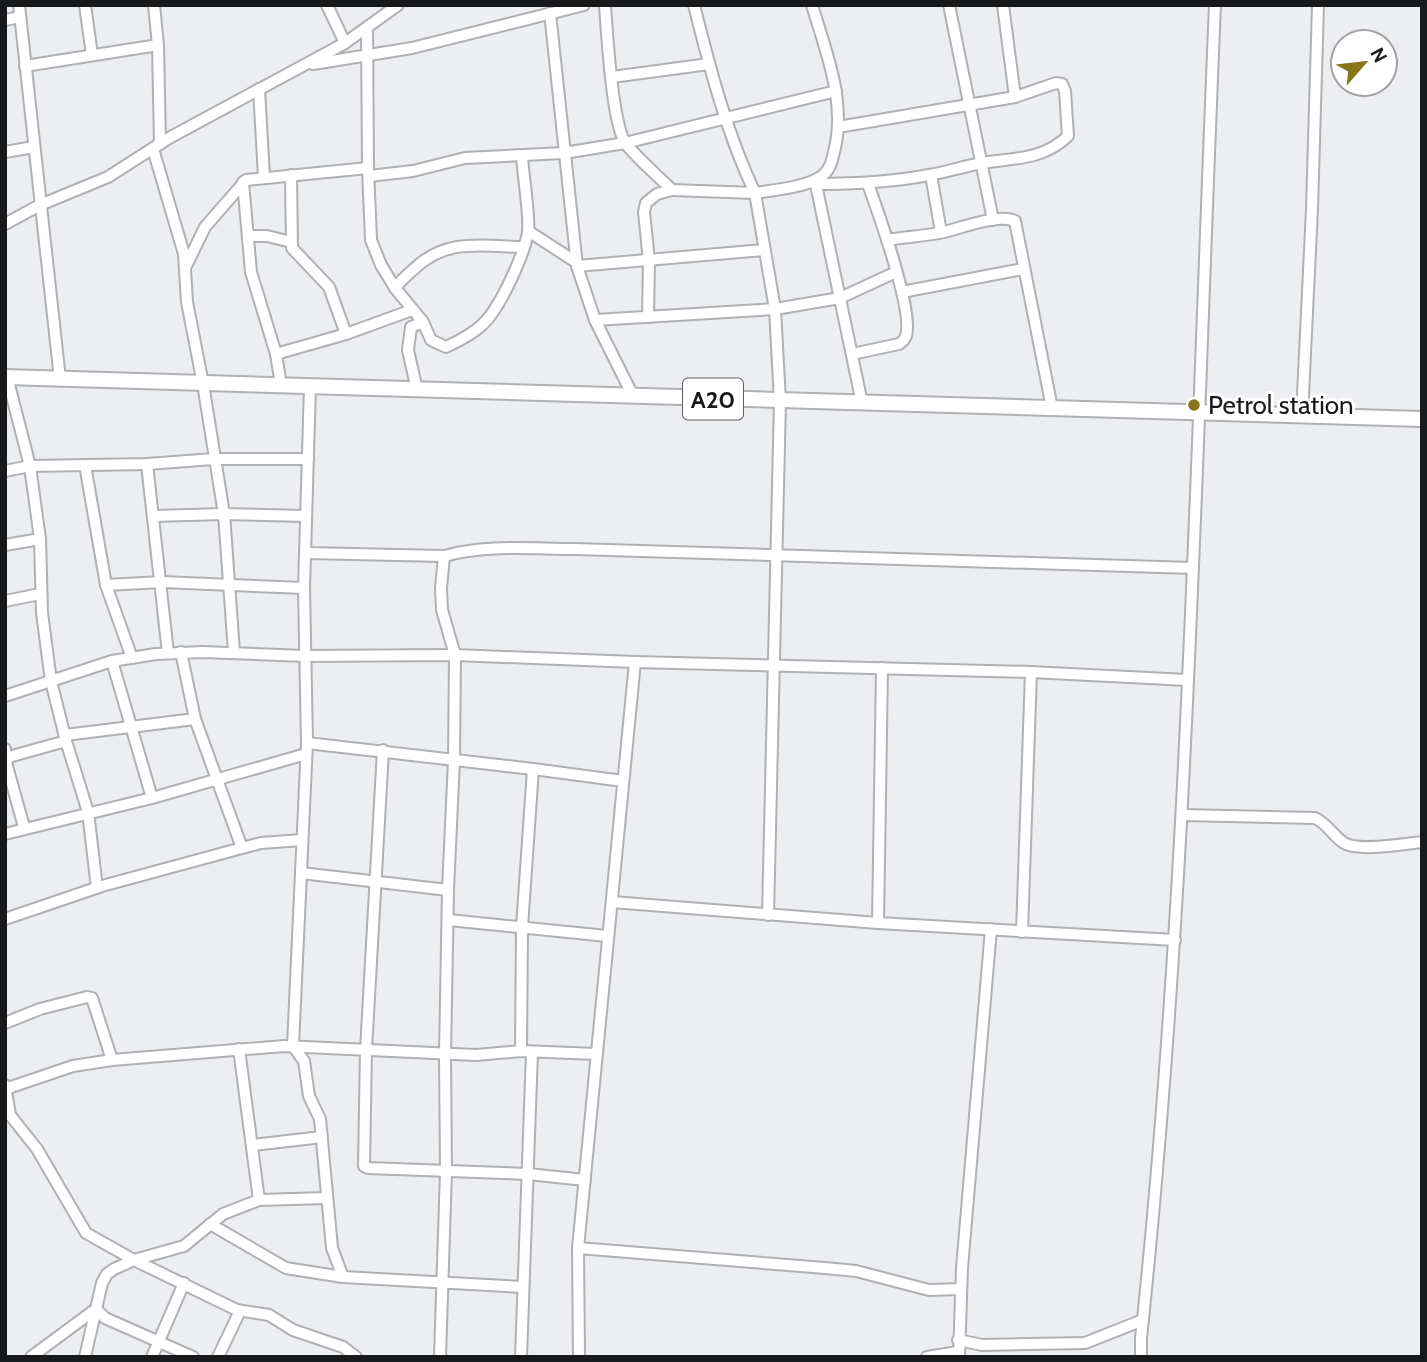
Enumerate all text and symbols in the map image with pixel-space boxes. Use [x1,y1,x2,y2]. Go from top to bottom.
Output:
north arrow [1329,28,1399,98]
text: N [1365,44,1392,67]
road number: A20 [683,378,743,420]
place label: Petrol station [1208,389,1354,421]
marker: Petrol station [1186,397,1202,413]

